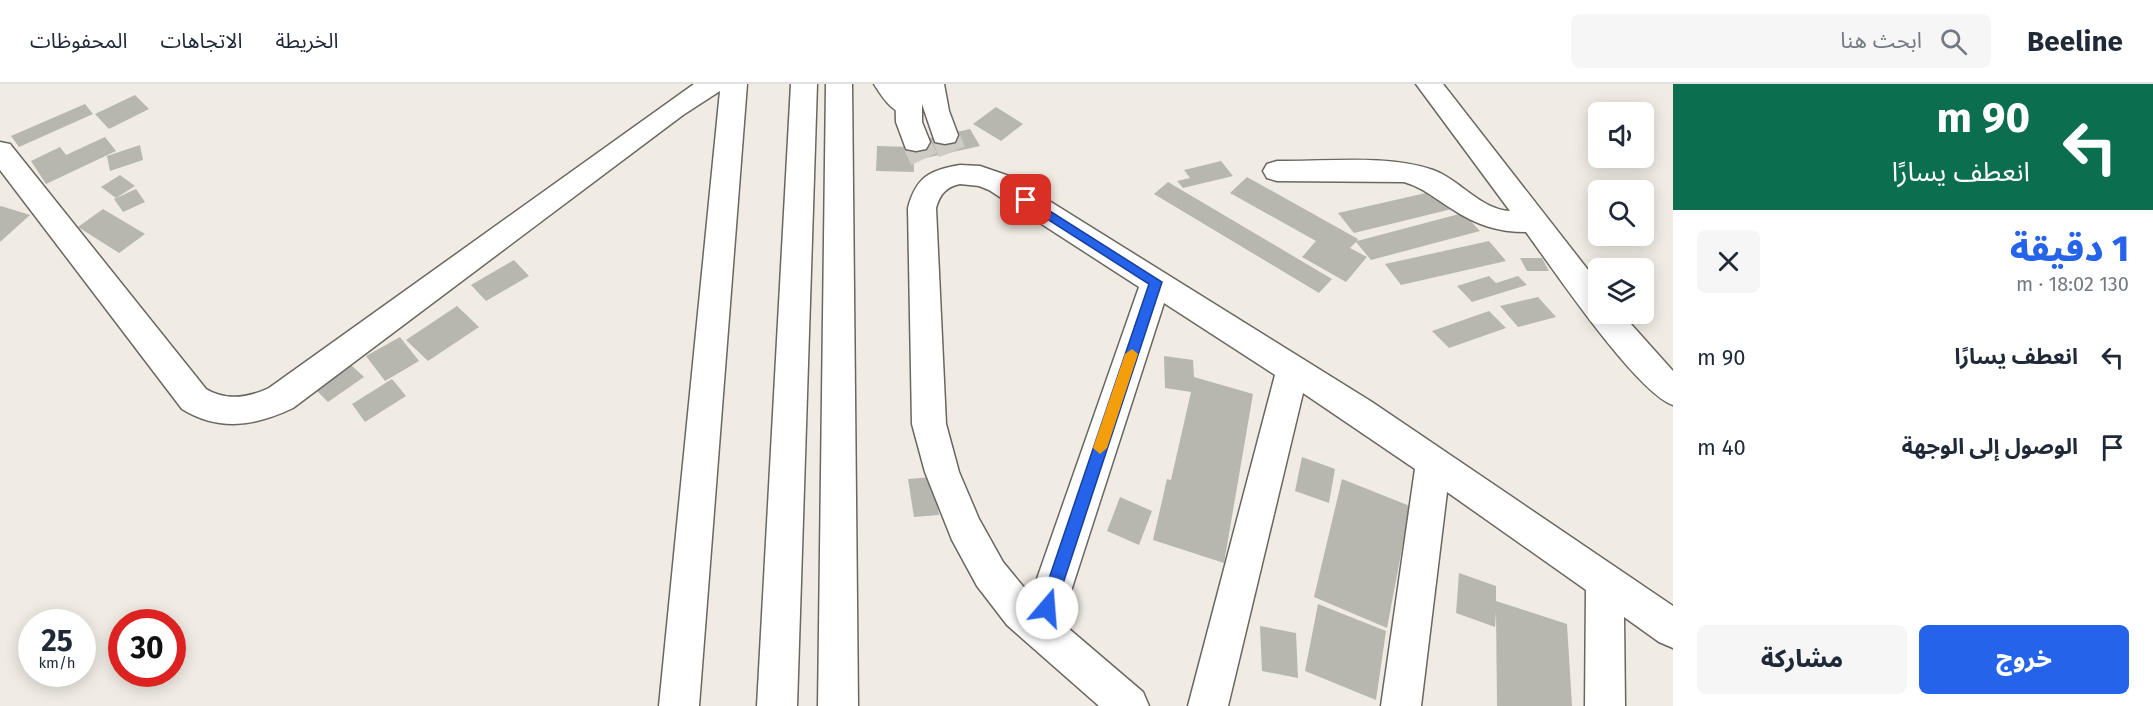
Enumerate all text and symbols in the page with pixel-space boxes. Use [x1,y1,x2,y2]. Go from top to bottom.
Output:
search box [1571,14,1991,68]
icon: search [1937,25,1970,58]
text: Beeline [2027,25,2123,58]
text: ابحث هنا [1840,27,1922,54]
text: المحفوظات [30,28,127,54]
text: الاتجاهات [160,28,242,54]
text: الخريطة [275,28,338,54]
text: 90 m [1936,93,2030,143]
map controls [1588,102,1654,324]
button: sound [1588,102,1654,168]
icon: left [2051,108,2129,186]
text: انعطف يسارًا [1892,156,2030,188]
pin [1000,174,1051,225]
button: search [1588,180,1654,246]
icon: arrive [1009,183,1042,216]
text: 1 دقيقة [2010,227,2129,271]
button: close [1697,230,1760,293]
button: layers [1588,258,1654,324]
text: 130 m · 18:02 [2016,272,2129,296]
icon: left [2096,341,2129,374]
text: انعطف يسارًا [1955,343,2078,370]
text: 90 m [1697,344,1746,371]
icon: arrive [2096,431,2129,464]
text: الوصول إلى الوجهة [1901,433,2078,460]
text: 40 m [1697,434,1746,461]
position arrow [1015,576,1079,640]
speed limit sign: 30 [108,609,186,687]
text: 25 [41,623,73,659]
button: مشاركة [1697,625,1907,694]
button: خروج [1919,625,2129,694]
text: km/h [38,654,76,672]

